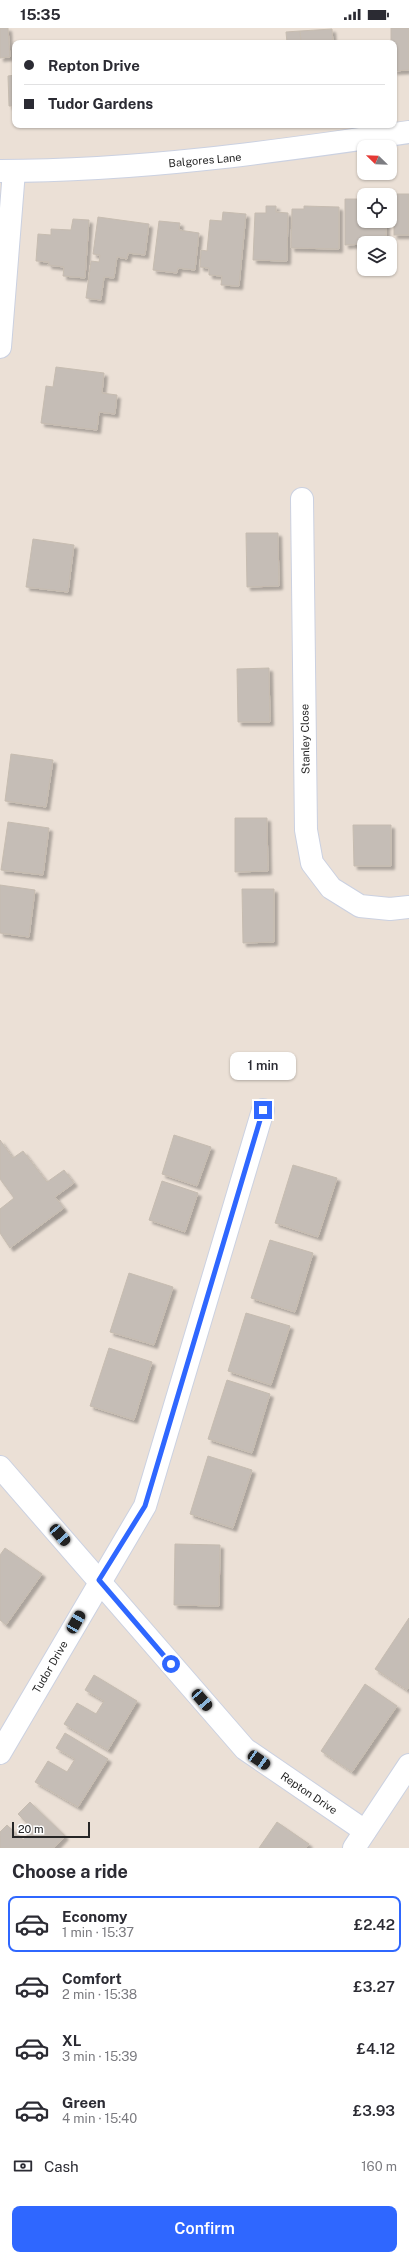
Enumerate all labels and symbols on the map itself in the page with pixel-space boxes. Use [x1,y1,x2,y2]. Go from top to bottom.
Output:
north arrow [357,140,397,180]
street label: Balgores Lane [168,151,242,169]
street label: Stanley Close [298,704,312,774]
callout: 1 min [230,1052,296,1080]
route end [254,1101,272,1119]
car [48,1522,72,1548]
car [65,1609,87,1635]
street label: Tudor Drive [30,1639,70,1695]
route start [162,1655,180,1673]
car [190,1687,214,1713]
car [246,1748,272,1772]
street label: Repton Drive [279,1770,339,1816]
scale bar [12,1820,90,1839]

